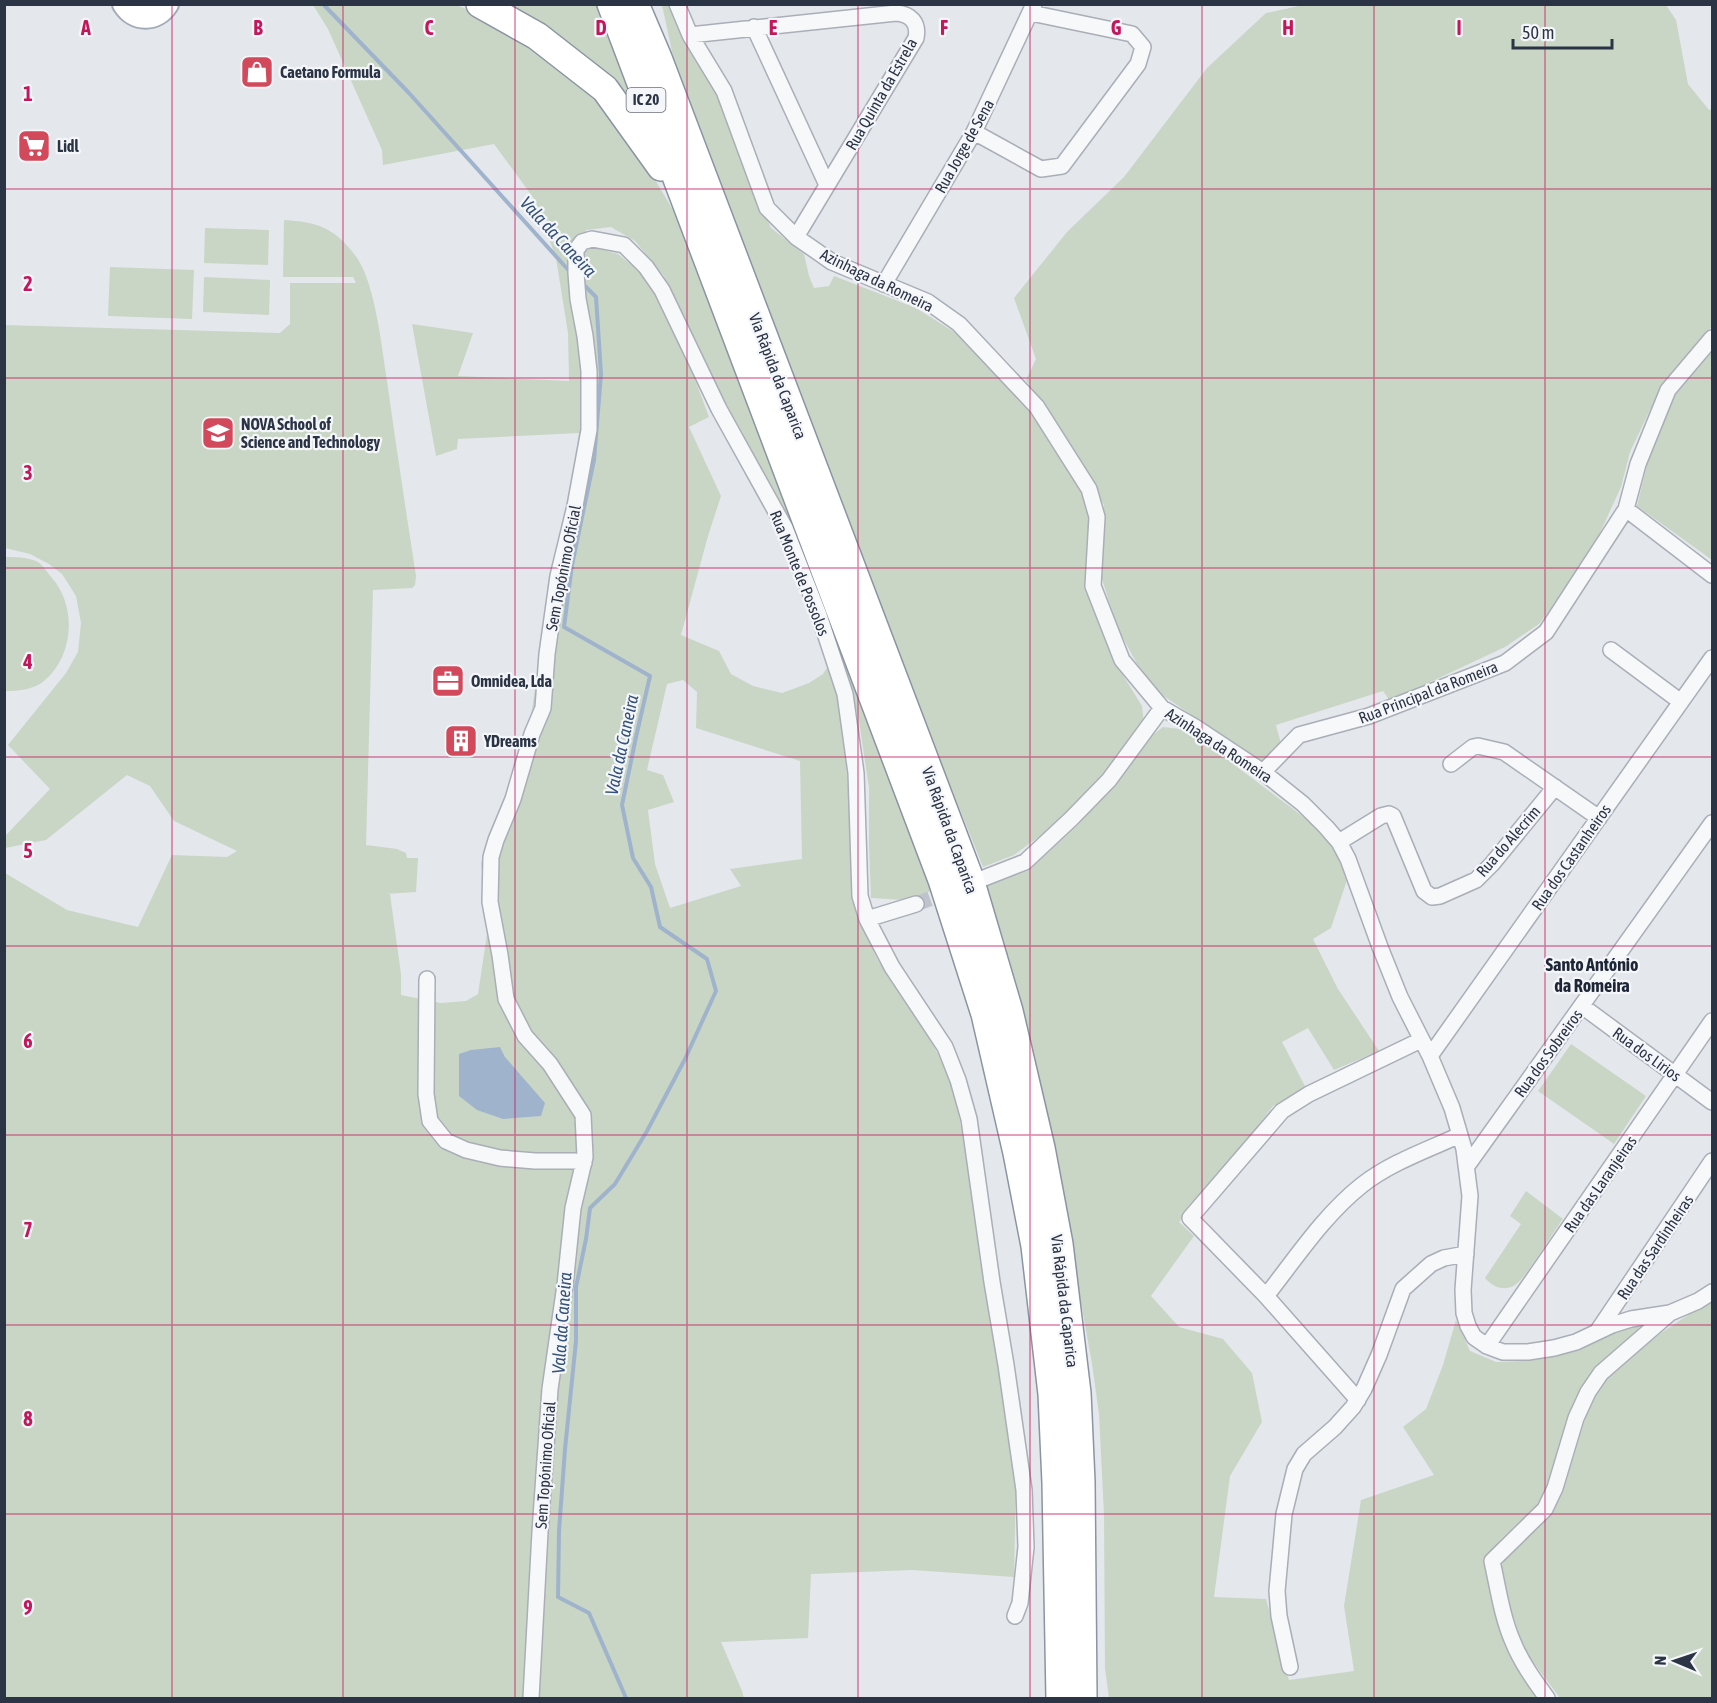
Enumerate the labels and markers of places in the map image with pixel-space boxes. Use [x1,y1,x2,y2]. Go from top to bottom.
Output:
shop icon: Caetano Formula [239,54,275,90]
place label: Caetano Formula [280,63,381,81]
supermarket icon: Lidl [16,128,52,164]
place label: Lidl [57,137,79,155]
school or university icon: NOVA School of Science and Technology [200,415,236,451]
place label: NOVA School of Science and Technology [241,415,380,451]
office icon: Omnidea, Lda [430,663,466,699]
place label: Omnidea, Lda [471,672,552,690]
building icon: YDreams [443,723,479,759]
place label: YDreams [483,732,537,750]

